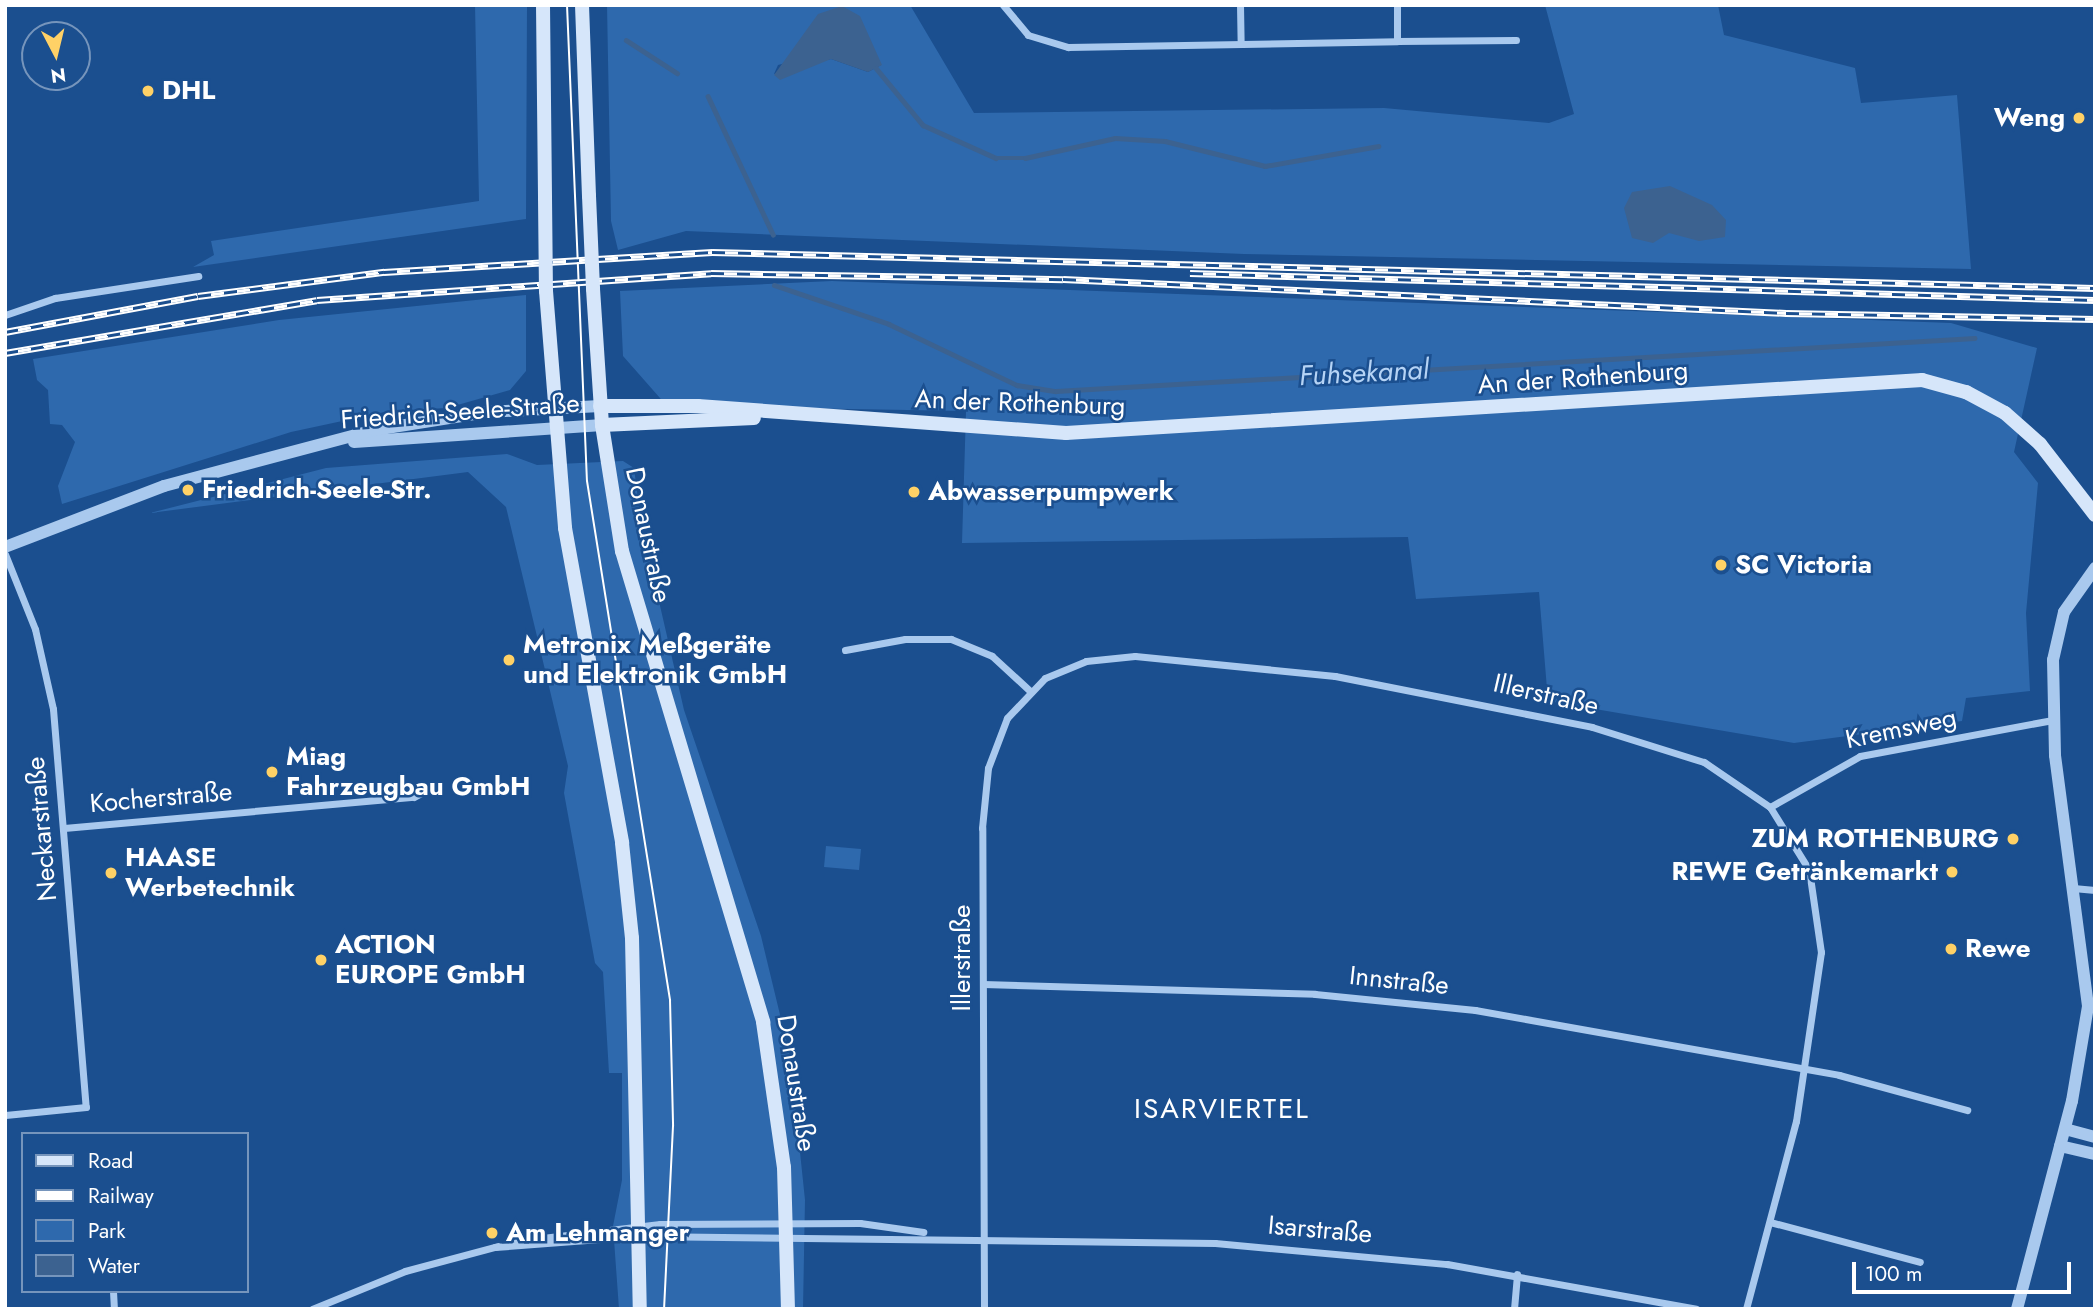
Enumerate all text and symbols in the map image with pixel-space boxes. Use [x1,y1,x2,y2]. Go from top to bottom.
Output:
north arrow [21,21,91,91]
text: N [49,61,68,90]
place label: DHL [162,75,215,107]
marker: DHL [140,83,156,99]
place label: Weng [1994,102,2065,134]
marker: Weng [2071,110,2087,126]
water label: Fuhsekanal [1298,353,1430,393]
street label: An der Rothenburg [1477,355,1689,401]
street label: An der Rothenburg [914,384,1126,422]
street label: Friedrich-Seele-Straße [339,388,581,436]
street label: Donaustraße [618,464,678,606]
place label: Friedrich-Seele-Str. [202,474,432,506]
place label: Abwasserpumpwerk [928,476,1174,508]
marker: Friedrich-Seele-Str. [180,482,196,498]
marker: Abwasserpumpwerk [906,484,922,500]
place label: SC Victoria [1735,549,1872,581]
marker: SC Victoria [1713,557,1729,573]
place label: Metronix Meßgeräte und Elektronik GmbH [523,629,787,690]
marker: Metronix Meßgeräte und Elektronik GmbH [501,652,517,668]
street label: Illerstraße [1490,668,1602,722]
street label: Kremsweg [1843,702,1959,756]
place label: Miag Fahrzeugbau GmbH [286,741,531,802]
street label: Neckarstraße [20,755,64,903]
marker: Miag Fahrzeugbau GmbH [264,764,280,780]
street label: Kocherstraße [89,776,233,820]
place label: ZUM ROTHENBURG [1751,823,1999,855]
marker: ZUM ROTHENBURG [2005,831,2021,847]
place label: HAASE Werbetechnik [125,842,295,903]
place label: REWE Getränkemarkt [1671,856,1938,888]
marker: REWE Getränkemarkt [1944,864,1960,880]
marker: HAASE Werbetechnik [103,865,119,881]
street label: Illerstraße [946,905,978,1011]
place label: ACTION EUROPE GmbH [335,929,526,990]
place label: Rewe [1965,933,2031,965]
marker: Rewe [1943,941,1959,957]
marker: ACTION EUROPE GmbH [313,952,329,968]
street label: Innstraße [1348,960,1450,1002]
street label: Donaustraße [770,1012,822,1154]
district label: ISARVIERTEL [1135,1092,1309,1126]
legend [21,1132,248,1293]
text: Road [88,1146,133,1176]
text: Railway [88,1181,154,1211]
street label: Isarstraße [1267,1210,1373,1250]
text: Park [88,1216,125,1246]
place label: Am Lehmanger [506,1217,689,1249]
marker: Am Lehmanger [484,1225,500,1241]
scale bar [1855,1248,2074,1292]
text: Water [88,1251,140,1281]
text: 100 m [1865,1259,1922,1289]

